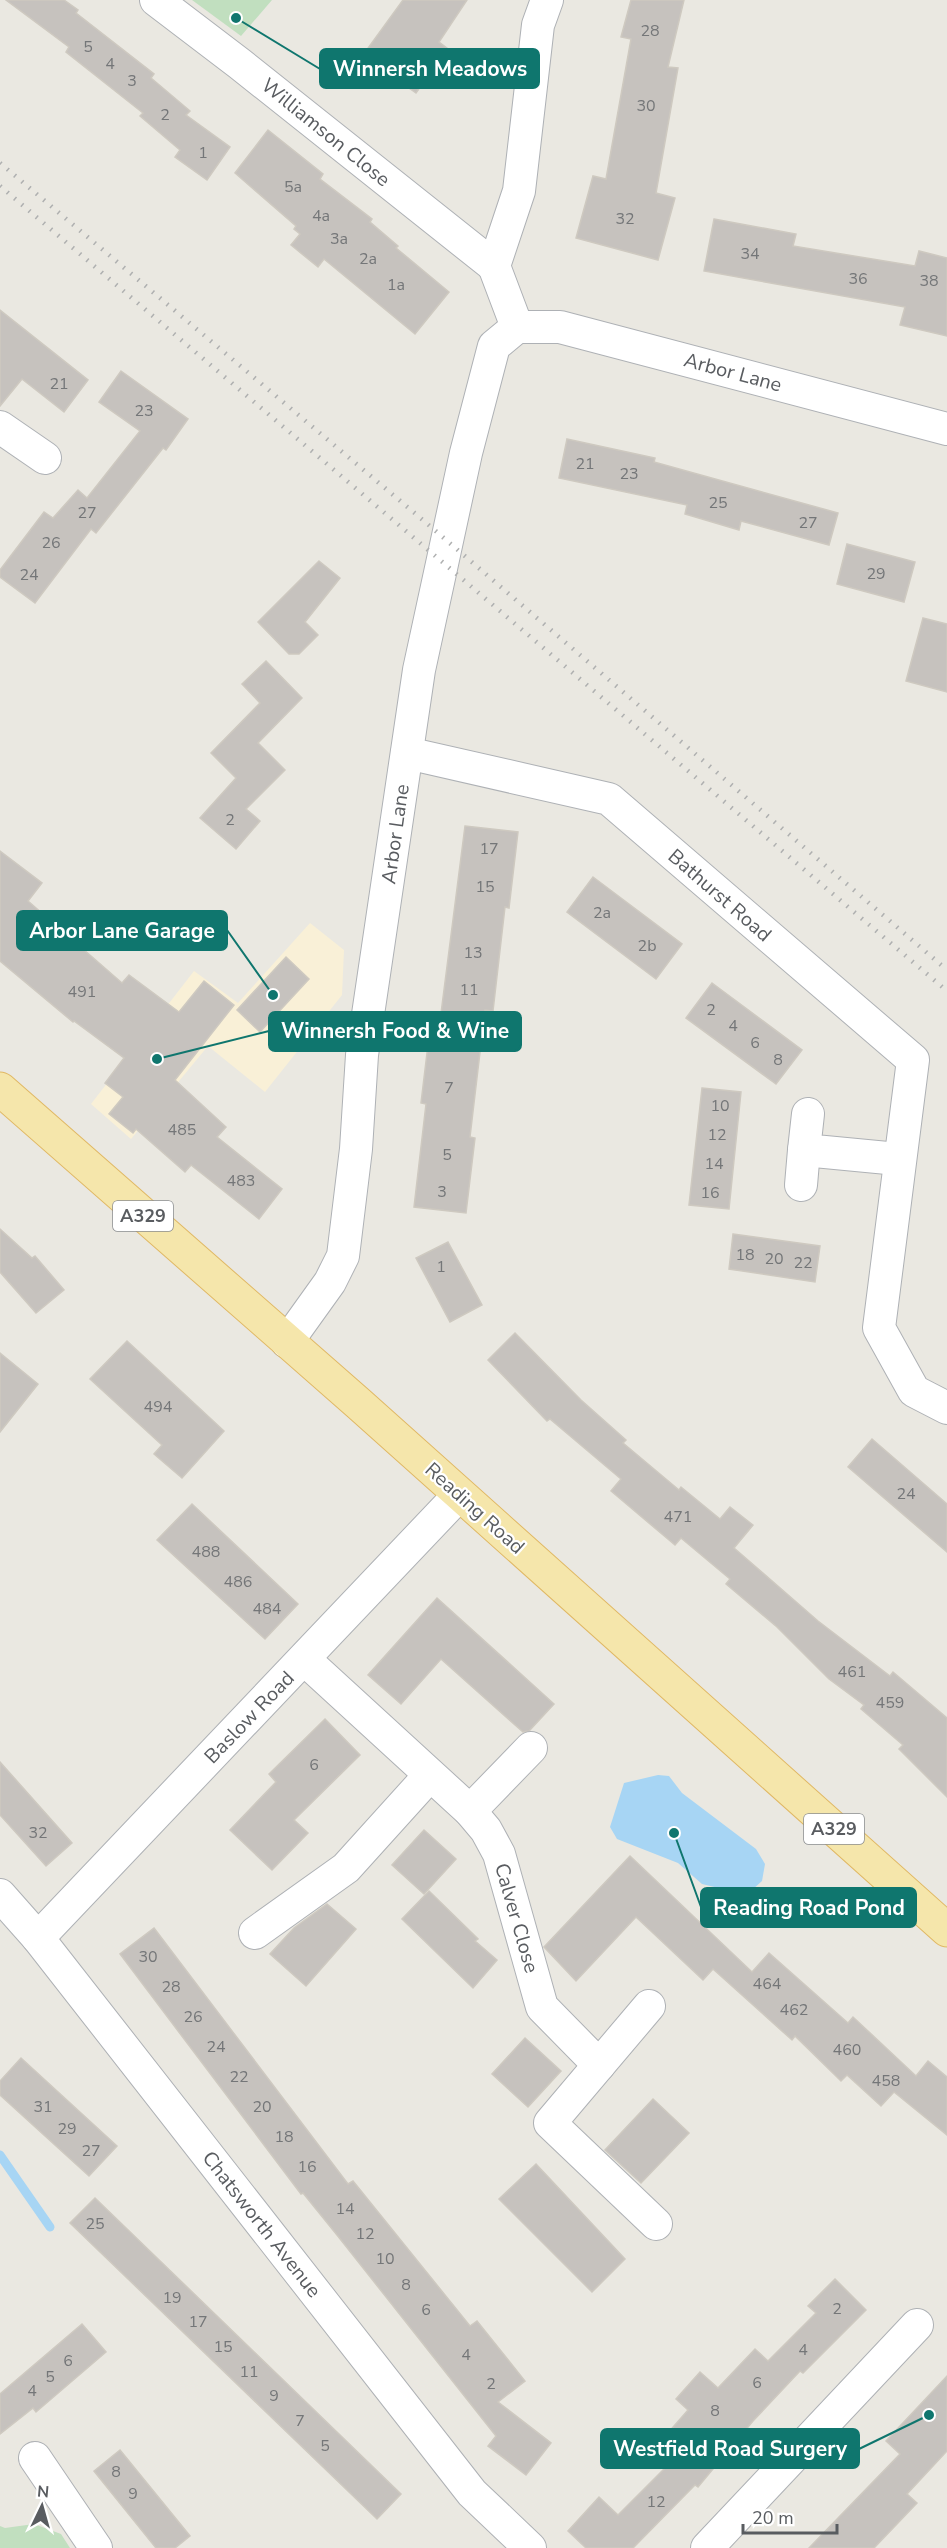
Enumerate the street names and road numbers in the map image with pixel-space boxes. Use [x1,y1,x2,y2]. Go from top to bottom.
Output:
street label: Williamson Close [255,72,396,193]
street label: Arbor Lane [681,346,785,399]
street label: Arbor Lane [375,783,416,886]
street label: Bathurst Road [662,843,777,948]
road number: A329 [113,1201,173,1231]
street label: Reading Road [419,1456,530,1560]
street label: Baslow Road [198,1665,300,1770]
road number: A329 [804,1814,864,1844]
street label: Calver Close [488,1860,545,1976]
street label: Chatsworth Avenue [196,2146,327,2303]

